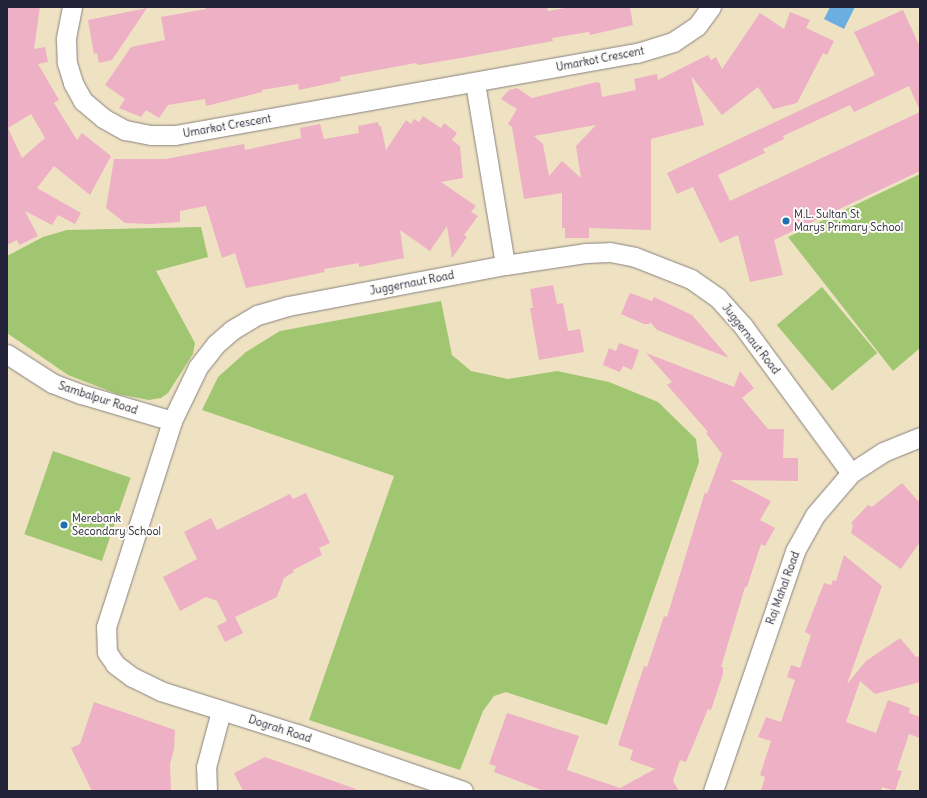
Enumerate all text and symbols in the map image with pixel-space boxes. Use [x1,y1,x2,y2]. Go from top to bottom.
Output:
street label: Umarkot Crescent [555,44,645,74]
street label: Umarkot Crescent [182,112,272,140]
place label: M.L. Sultan St Marys Primary School [794,208,903,234]
marker: M.L. Sultan St Marys Primary School [781,216,791,226]
street label: Juggernaut Road [369,268,455,298]
street label: Juggernaut Road [719,301,783,377]
street label: Sambalpur Road [57,379,139,417]
place label: Merebank Secondary School [72,512,161,538]
marker: Merebank Secondary School [59,520,69,530]
street label: Raj Mahal Road [764,550,802,626]
street label: Dograh Road [247,713,313,745]

